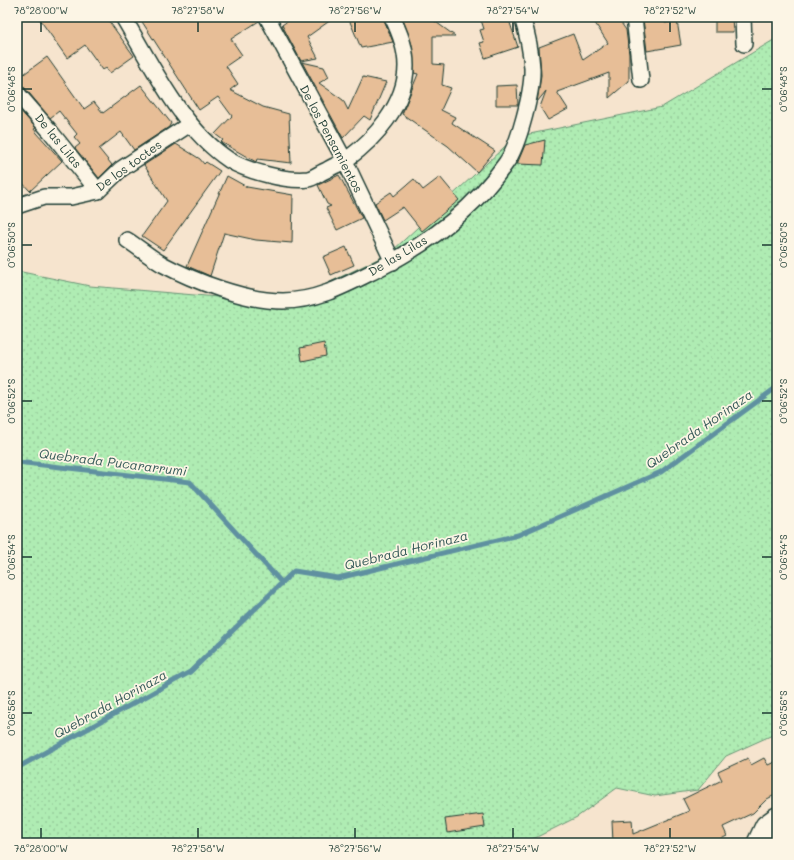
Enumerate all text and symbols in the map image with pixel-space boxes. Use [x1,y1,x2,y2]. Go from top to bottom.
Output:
text: 78°28'00"W [14,3,68,17]
text: 78°27'58"W [172,3,225,17]
text: 78°27'56"W [329,3,382,17]
text: 78°27'54"W [487,3,540,17]
text: 78°27'52"W [644,3,696,17]
text: 0°06'48"S [4,66,18,112]
text: 0°06'48"S [776,66,790,112]
street label: De los Pensamientos [297,82,367,195]
street label: De las Lilas [32,110,86,171]
street label: De los toctes [92,136,165,194]
text: 0°06'50"S [4,222,18,268]
text: 0°06'50"S [776,222,790,268]
street label: De las Lilas [365,231,430,279]
text: 0°06'52"S [4,378,18,424]
text: 0°06'52"S [776,378,790,424]
water label: Quebrada Horinaza [642,385,756,472]
water label: Quebrada Pucararrumi [38,444,188,479]
water label: Quebrada Horinaza [342,526,469,573]
text: 0°06'54"S [4,534,18,580]
text: 0°06'54"S [776,534,790,580]
water label: Quebrada Horinaza [50,665,169,742]
text: 0°06'56"S [4,690,18,736]
text: 0°06'56"S [776,690,790,736]
text: 78°28'00"W [14,841,68,855]
text: 78°27'58"W [172,841,225,855]
text: 78°27'56"W [329,841,382,855]
text: 78°27'54"W [487,841,540,855]
text: 78°27'52"W [644,841,696,855]

